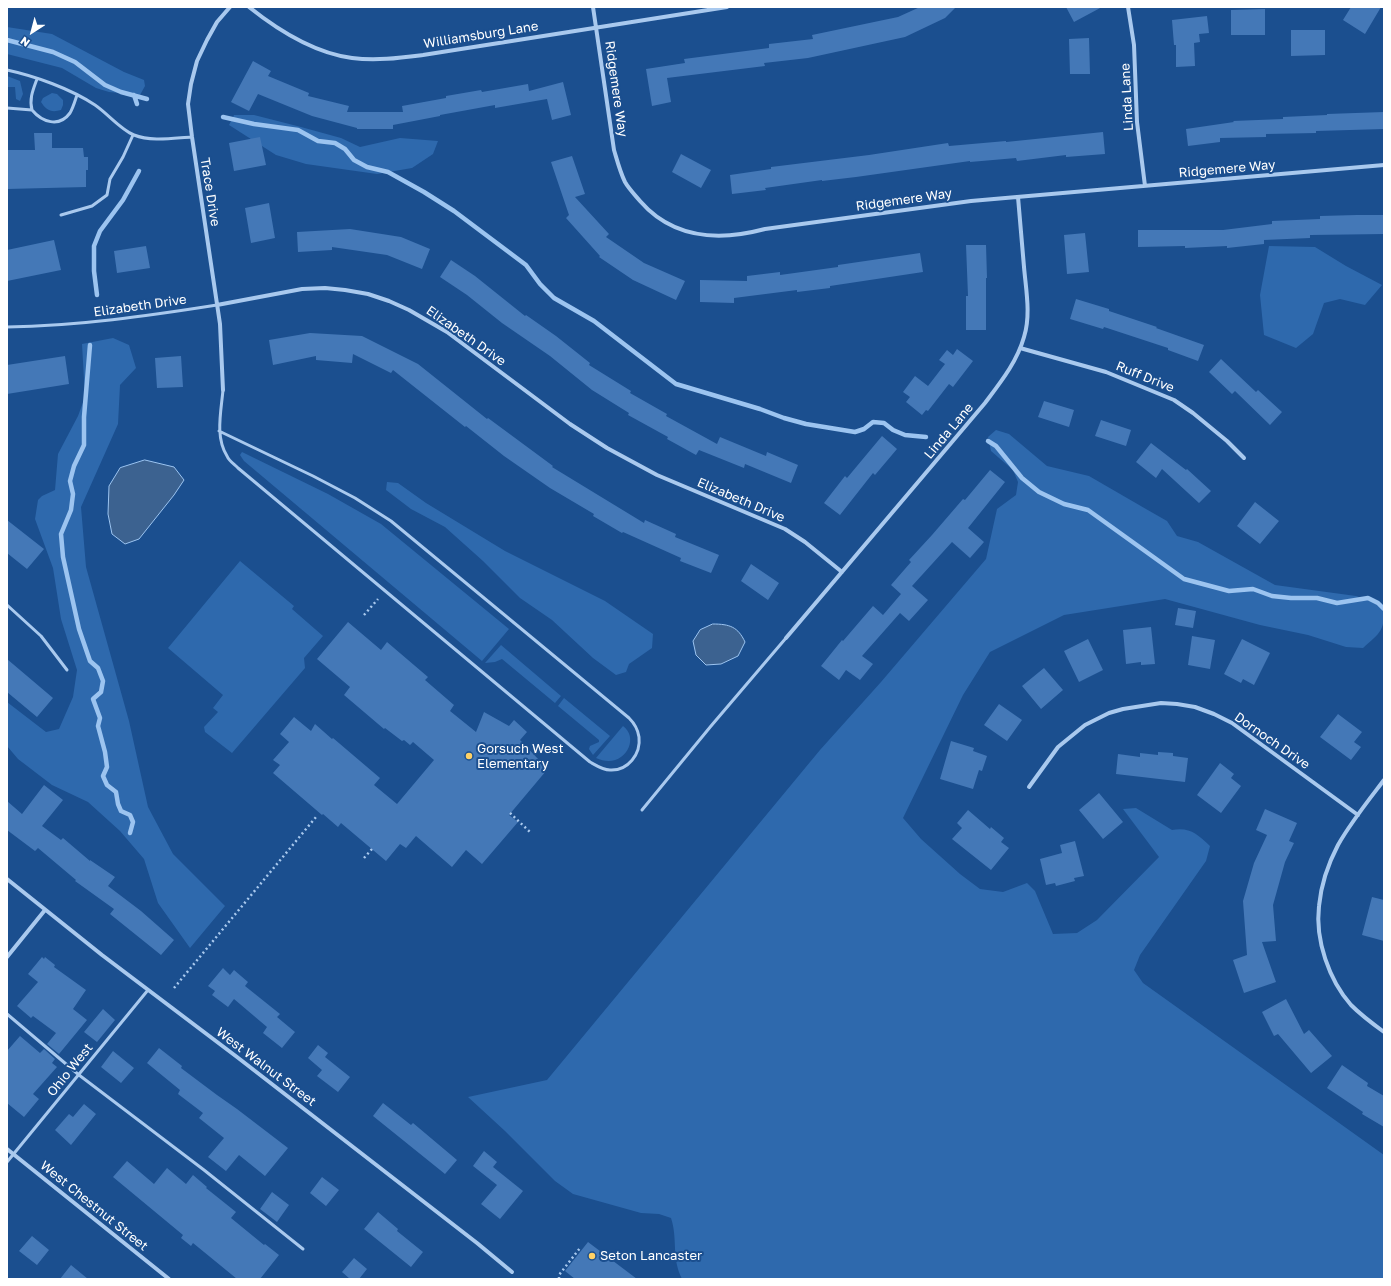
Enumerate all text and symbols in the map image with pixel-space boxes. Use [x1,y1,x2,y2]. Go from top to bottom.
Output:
north arrow [12,12,52,52]
street label: Williamsburg Lane [423,18,539,52]
text: N [17,34,32,50]
street label: Ridgemere Way [602,40,630,138]
street label: Linda Lane [1117,63,1137,131]
street label: Trace Drive [197,157,223,227]
street label: Ridgemere Way [1178,157,1276,181]
street label: Ridgemere Way [855,186,953,214]
street label: Elizabeth Drive [92,292,188,320]
street label: Elizabeth Drive [423,303,509,369]
street label: Ruff Drive [1114,358,1176,396]
street label: Linda Lane [921,400,977,462]
street label: Elizabeth Drive [695,475,787,525]
street label: Dornoch Drive [1231,709,1313,773]
place label: Gorsuch West Elementary [477,741,564,772]
marker: Gorsuch West Elementary [464,751,474,761]
street label: West Walnut Street [213,1024,319,1110]
street label: Ohio West [44,1040,96,1100]
street label: West Chestnut Street [37,1158,151,1254]
place label: Seton Lancaster [600,1248,702,1264]
marker: Seton Lancaster [587,1251,597,1261]

